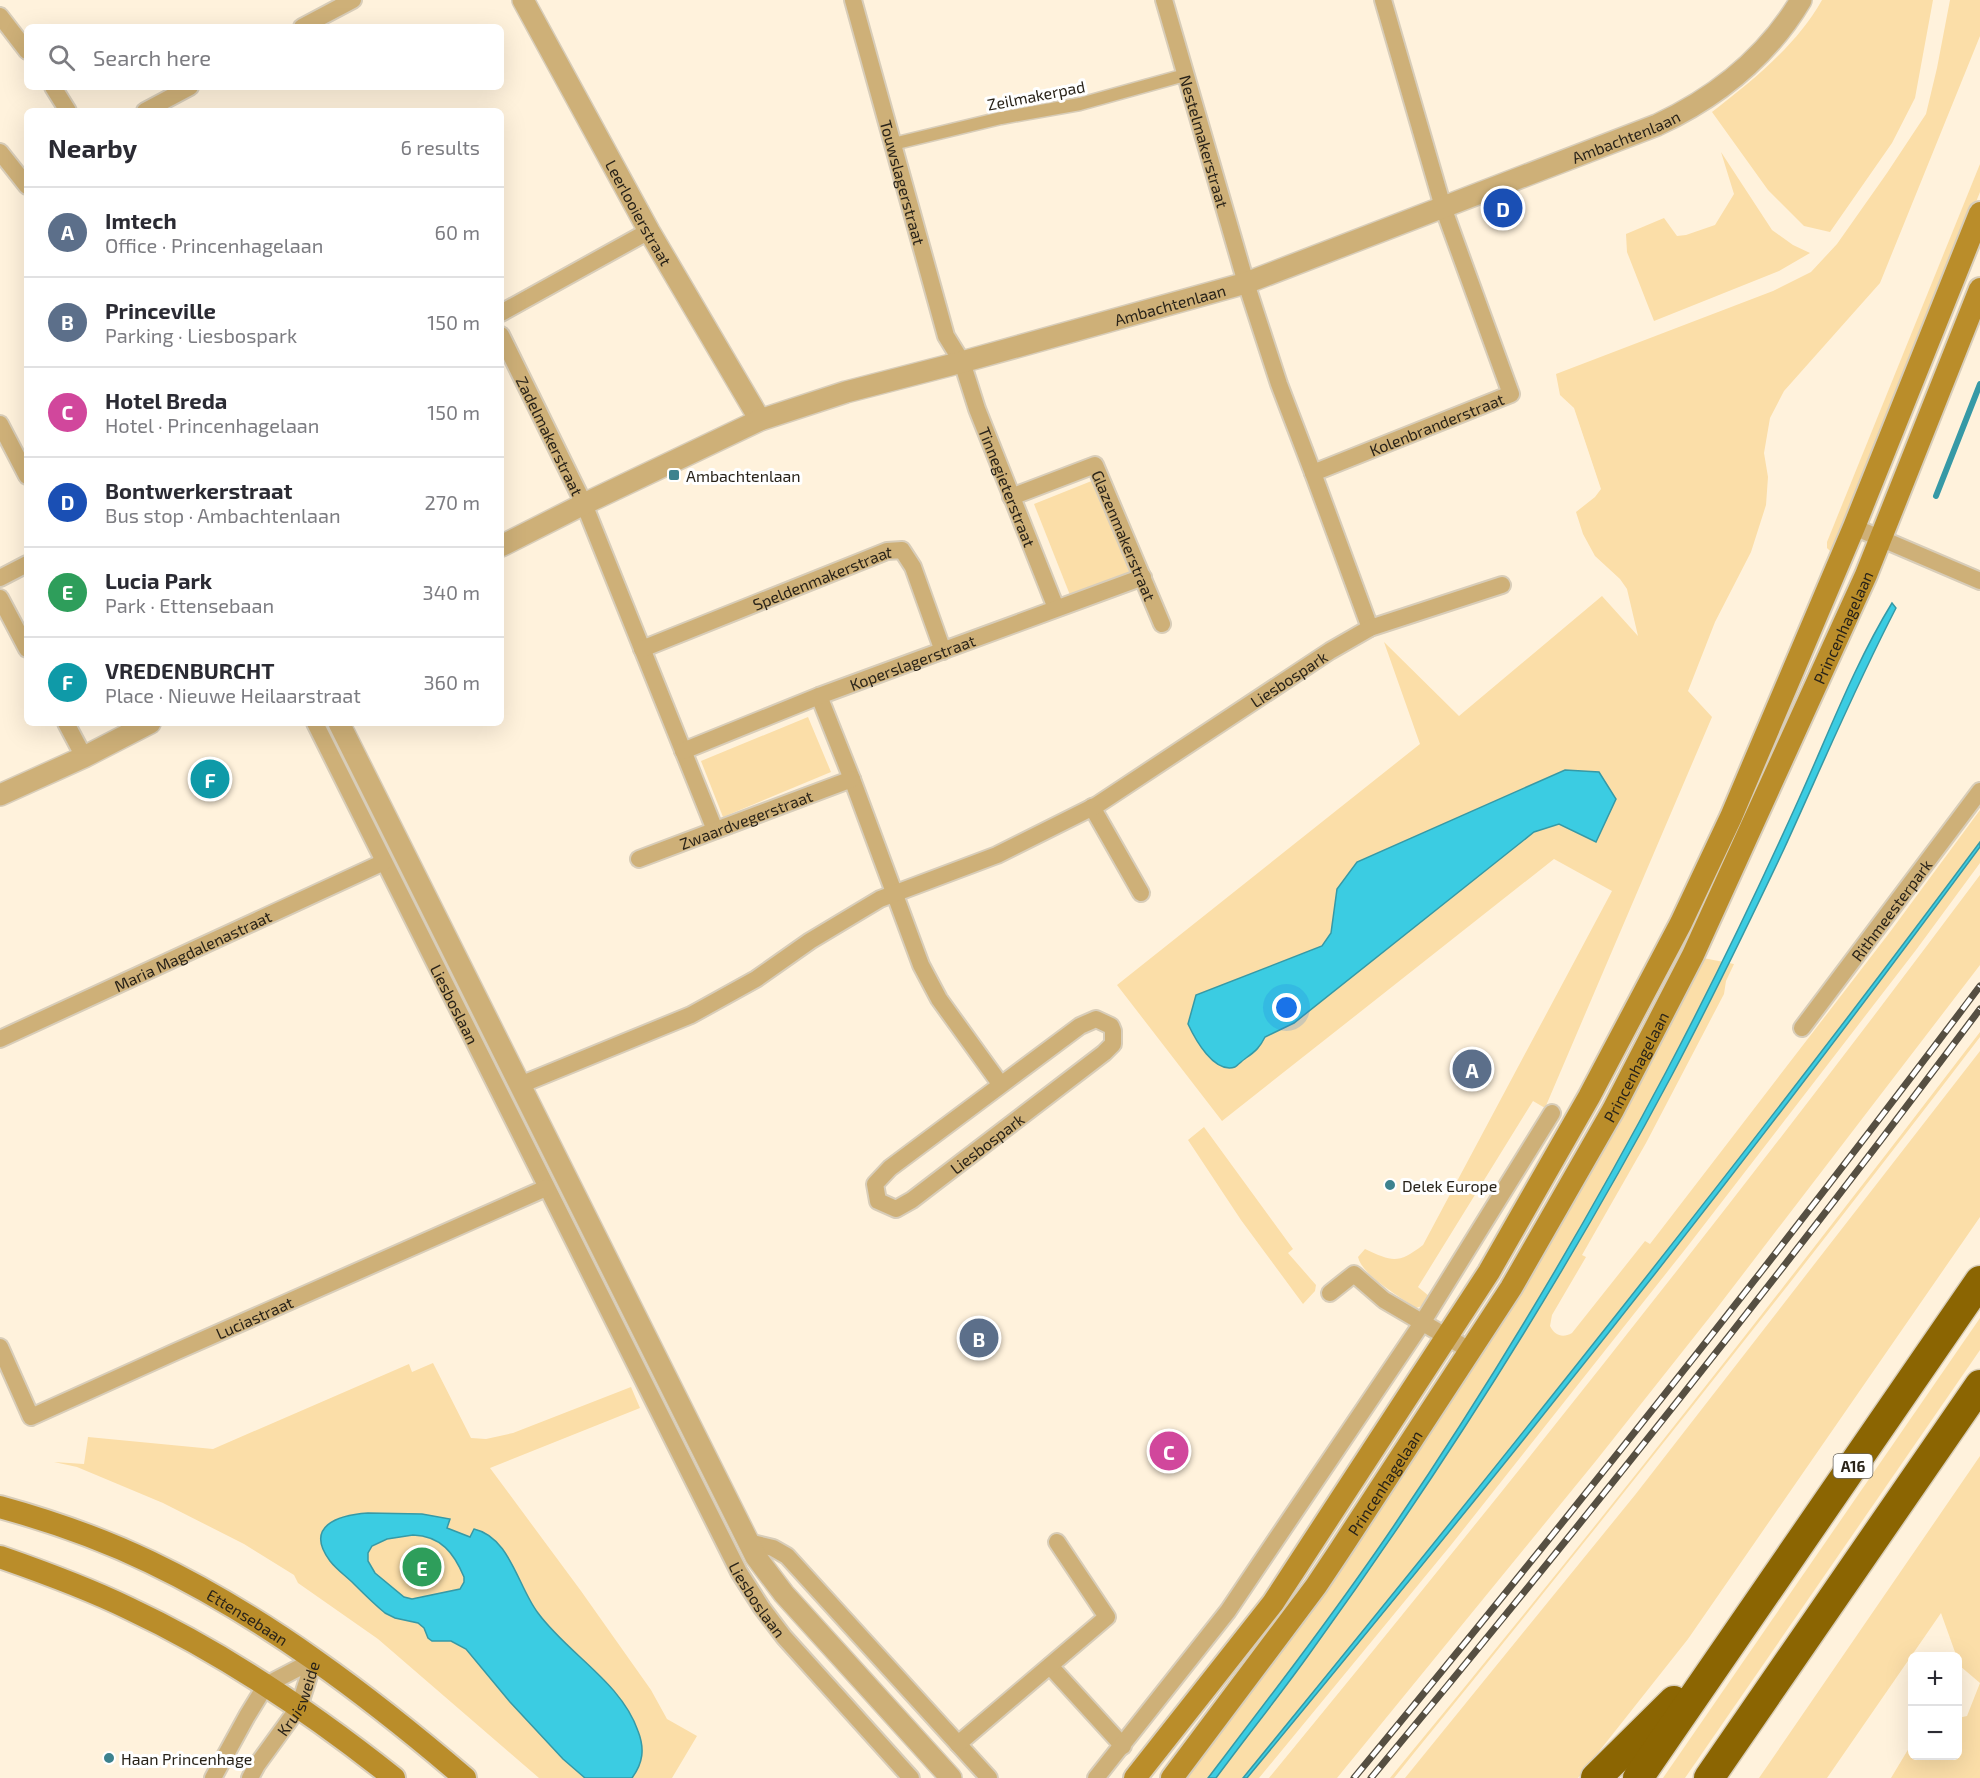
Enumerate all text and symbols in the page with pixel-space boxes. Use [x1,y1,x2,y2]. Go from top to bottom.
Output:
search box [24,24,504,90]
icon: search [45,41,78,74]
text: Search here [93,44,211,70]
street label: Nestelmakerstraat [1177,72,1233,210]
street label: Zeilmakerpad [985,76,1087,114]
street label: Ambachtenlaan [1569,106,1683,166]
street label: Touwslagerstraat [877,118,930,247]
text: Nearby [48,132,137,163]
text: 6 results [400,135,480,159]
street label: Leerlooierstraat [602,156,676,269]
pin: D [1484,186,1522,230]
text: Imtech [105,207,177,233]
text: A [61,220,74,244]
text: 60 m [435,220,480,244]
text: Office · Princenhagelaan [105,233,323,257]
street label: Ambachtenlaan [1112,280,1228,329]
text: Princeville [105,297,216,323]
text: B [61,310,74,334]
text: 150 m [427,310,480,334]
text: Parking · Liesbospark [105,323,297,347]
street label: Zadelmakerstraat [513,373,588,498]
text: Hotel Breda [105,387,227,413]
street label: Kolenbranderstraat [1366,388,1506,459]
text: C [62,400,73,424]
text: 150 m [427,400,480,424]
text: Hotel · Princenhagelaan [105,413,319,437]
street label: Tinnegieterstraat [975,424,1040,549]
place label: Ambachtenlaan [686,466,801,485]
street label: Glazenmakerstraat [1089,467,1160,603]
marker: Ambachtenlaan [667,468,681,482]
text: Bontwerkerstraat [105,477,293,503]
text: D [61,490,74,514]
text: 270 m [424,490,480,514]
text: Bus stop · Ambachtenlaan [105,503,341,527]
street label: Speldenmakerstraat [750,541,892,613]
text: Lucia Park [105,567,212,593]
street label: Princenhagelaan [1808,568,1876,687]
text: E [62,580,73,604]
text: 340 m [423,580,480,604]
text: Park · Ettensebaan [105,593,274,617]
street label: Koperslagerstraat [847,630,978,694]
street label: Liesbospark [1246,646,1330,711]
text: VREDENBURCHT [105,657,274,683]
text: F [62,670,73,694]
text: 360 m [423,670,480,694]
text: Place · Nieuwe Heilaarstraat [105,683,361,707]
pin: F [190,756,230,802]
street label: Zwaardvegerstraat [677,785,815,852]
street label: Rithmeesterpark [1847,855,1935,964]
street label: Maria Magdalenastraat [111,906,274,995]
street label: Liesboslaan [427,961,483,1047]
your location [1272,993,1301,1022]
street label: Princenhagelaan [1599,1008,1672,1125]
pin: A [1452,1046,1492,1092]
street label: Liesbospark [946,1109,1027,1177]
place label: Delek Europe [1402,1176,1497,1195]
marker: Delek Europe [1383,1178,1397,1192]
street label: Luciastraat [213,1292,296,1342]
pin: B [960,1316,998,1360]
street label: Princenhagelaan [1343,1426,1425,1539]
pin: C [1150,1428,1188,1474]
road number: A16 [1834,1454,1872,1478]
pin: E [402,1544,442,1590]
street label: Liesboslaan [726,1558,790,1641]
street label: Ettensebaan [204,1584,292,1649]
map controls [1908,1652,1962,1760]
button: + [1908,1652,1962,1706]
street label: Kruisweide [272,1658,323,1739]
button: − [1908,1706,1962,1760]
place label: Haan Princenhage [121,1749,252,1768]
marker: Haan Princenhage [102,1751,116,1765]

